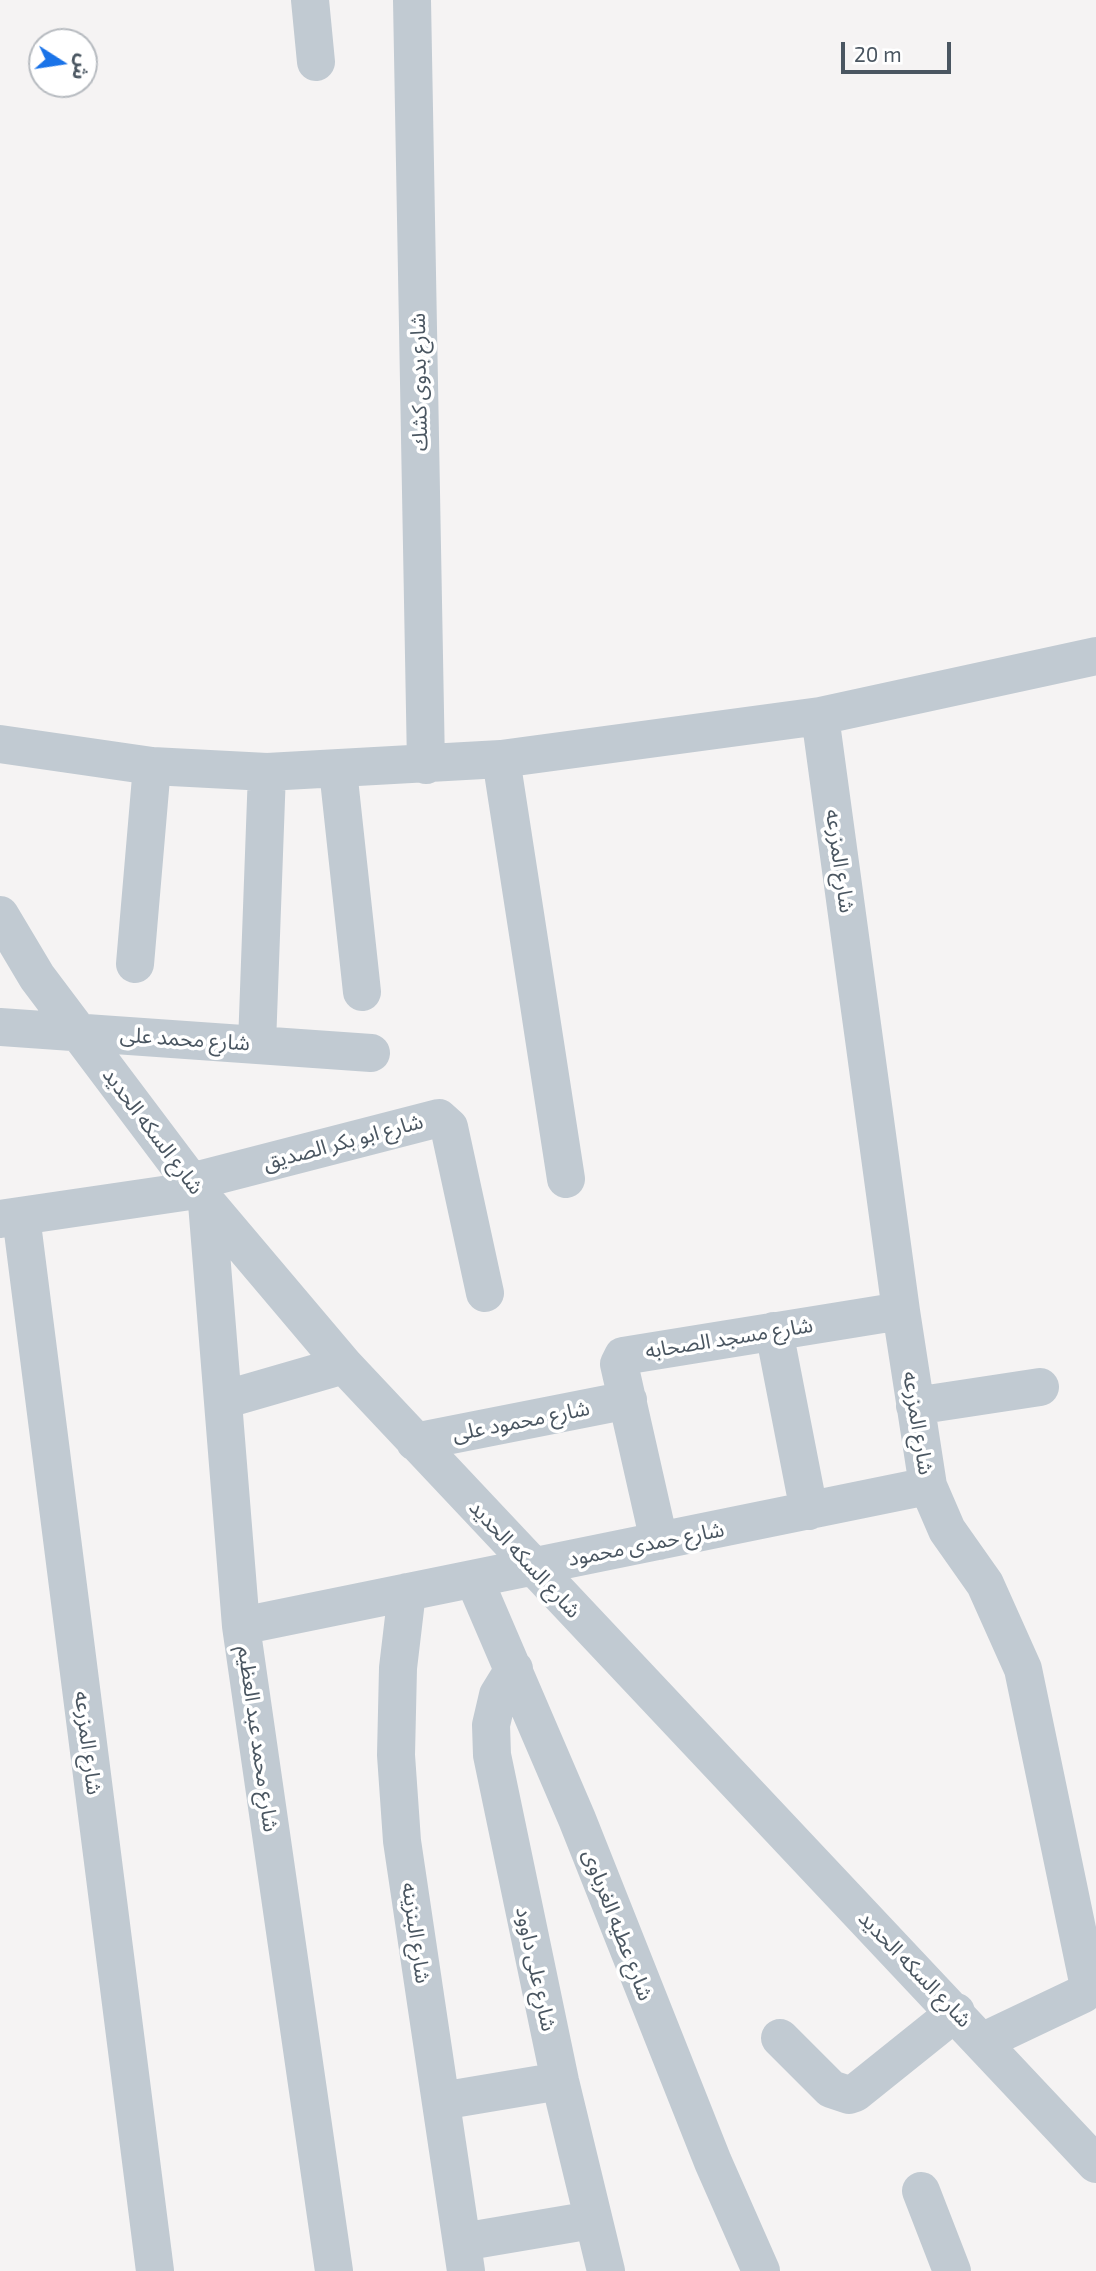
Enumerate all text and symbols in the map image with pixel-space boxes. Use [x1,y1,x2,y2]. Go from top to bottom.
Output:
north arrow [28,28,98,98]
scale bar [844,28,954,72]
text: 20 m [854,41,902,66]
text: ش [68,52,96,82]
street label: شارع بدوى كشك [405,313,433,451]
street label: شارع المزرعه [820,808,860,914]
street label: شارع محمد على [119,1022,251,1056]
street label: شارع السكه الحديد [97,1063,209,1199]
street label: شارع ابو بكر الصديق [260,1108,426,1176]
street label: شارع مسجد الصحابه [643,1312,815,1364]
street label: شارع المزرعه [897,1369,939,1477]
street label: شارع محمود على [450,1395,592,1447]
street label: شارع السكه الحديد [464,1495,586,1623]
street label: شارع حمدى محمود [566,1517,726,1571]
street label: شارع محمد عبد العظيم [232,1644,284,1834]
street label: شارع المزرعه [69,1690,107,1796]
street label: شارع عطيه الغرباوى [578,1846,658,2004]
street label: شارع البنزينه [396,1881,436,1985]
street label: شارع على داوود [511,1905,561,2033]
street label: شارع السكه الحديد [853,1906,977,2032]

